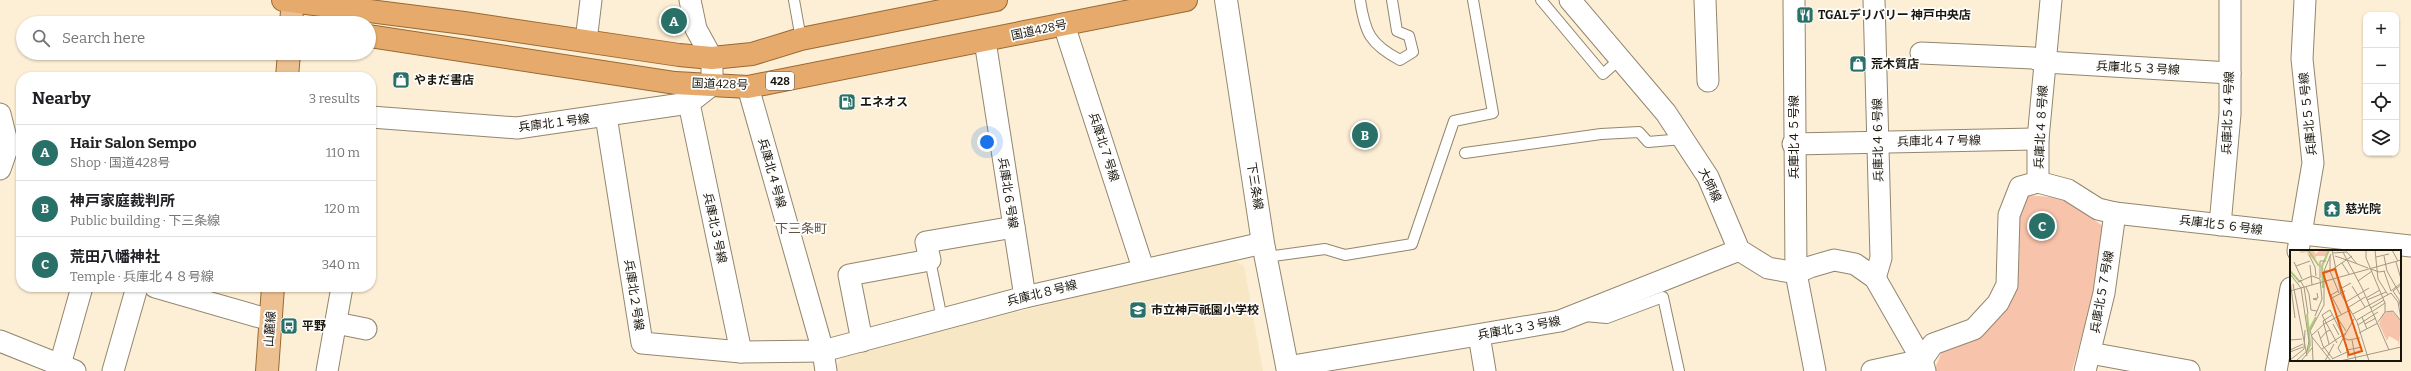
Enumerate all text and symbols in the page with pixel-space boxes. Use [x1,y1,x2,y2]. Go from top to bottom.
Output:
restaurant icon: TGALデリバリー 神戸中央店 [1795,5,1815,25]
pin: A [661,6,687,36]
place label: TGALデリバリー 神戸中央店 [1818,8,1971,22]
map controls [2363,12,2399,156]
button: + [2363,12,2399,48]
search box [16,16,376,60]
street label: 国道428号 [1010,17,1068,43]
icon: search [30,27,52,49]
text: Search here [62,29,145,47]
button: − [2363,48,2399,84]
shop icon: 荒木質店 [1848,54,1868,74]
place label: 荒木質店 [1871,57,1919,71]
street label: 兵庫北５３号線 [2096,59,2180,77]
shop icon: やまだ書店 [391,70,411,90]
street label: 兵庫北５４号線 [2220,71,2236,155]
street label: 兵庫北５５号線 [2297,71,2319,157]
road number: 428 [766,72,794,90]
place label: やまだ書店 [414,73,474,87]
street label: 国道428号 [691,76,749,92]
button: locate [2363,84,2399,120]
street label: 兵庫北４８号線 [2032,85,2050,169]
text: Nearby [32,88,91,109]
text: 3 results [309,91,360,106]
fuel station icon: エネオス [837,92,857,112]
place label: エネオス [860,95,908,109]
street label: 兵庫北４５号線 [1787,95,1801,179]
street label: 兵庫北４６号線 [1870,98,1886,182]
street label: 兵庫北７号線 [1086,111,1122,183]
street label: 兵庫北１号線 [517,112,591,134]
pin: B [1352,120,1378,150]
button: layers [2363,120,2399,156]
your location [977,132,997,152]
street label: 兵庫北４７号線 [1897,133,1981,149]
text: Hair Salon Sempo [70,134,197,152]
street label: 兵庫北４号線 [755,136,789,210]
text: A [40,145,50,160]
text: 110 m [326,145,360,160]
text: Shop · 国道428号 [70,155,171,170]
street label: 兵庫北６号線 [995,156,1021,230]
street label: 下三条線 [1244,161,1266,211]
street label: 大師線 [1696,166,1724,204]
street label: 兵庫北３号線 [701,191,729,265]
text: 神戸家庭裁判所 [70,192,175,210]
temple icon: 慈光院 [2322,199,2342,219]
text: B [41,201,49,216]
text: 120 m [324,201,360,216]
place label: 慈光院 [2345,202,2381,216]
pin: C [2029,211,2055,241]
text: Public building · 下三条線 [70,213,220,228]
street label: 兵庫北５６号線 [2178,213,2264,237]
district label: 下三条町 [775,221,827,236]
text: 荒田八幡神社 [70,248,160,266]
street label: 兵庫北５７号線 [2088,249,2116,335]
inset map [2290,250,2401,361]
text: C [41,257,49,272]
text: 340 m [322,257,360,272]
street label: 兵庫北２号線 [621,258,647,332]
text: Temple · 兵庫北４８号線 [70,269,214,284]
street label: 兵庫北８号線 [1005,277,1079,309]
school or university icon: 市立神戸祇園小学校 [1128,300,1148,320]
place label: 市立神戸祇園小学校 [1151,303,1259,317]
street label: 山麓線 [262,311,278,347]
street label: 兵庫北３３号線 [1476,314,1562,342]
bus stop icon: 平野 [279,316,299,336]
place label: 平野 [302,319,326,333]

